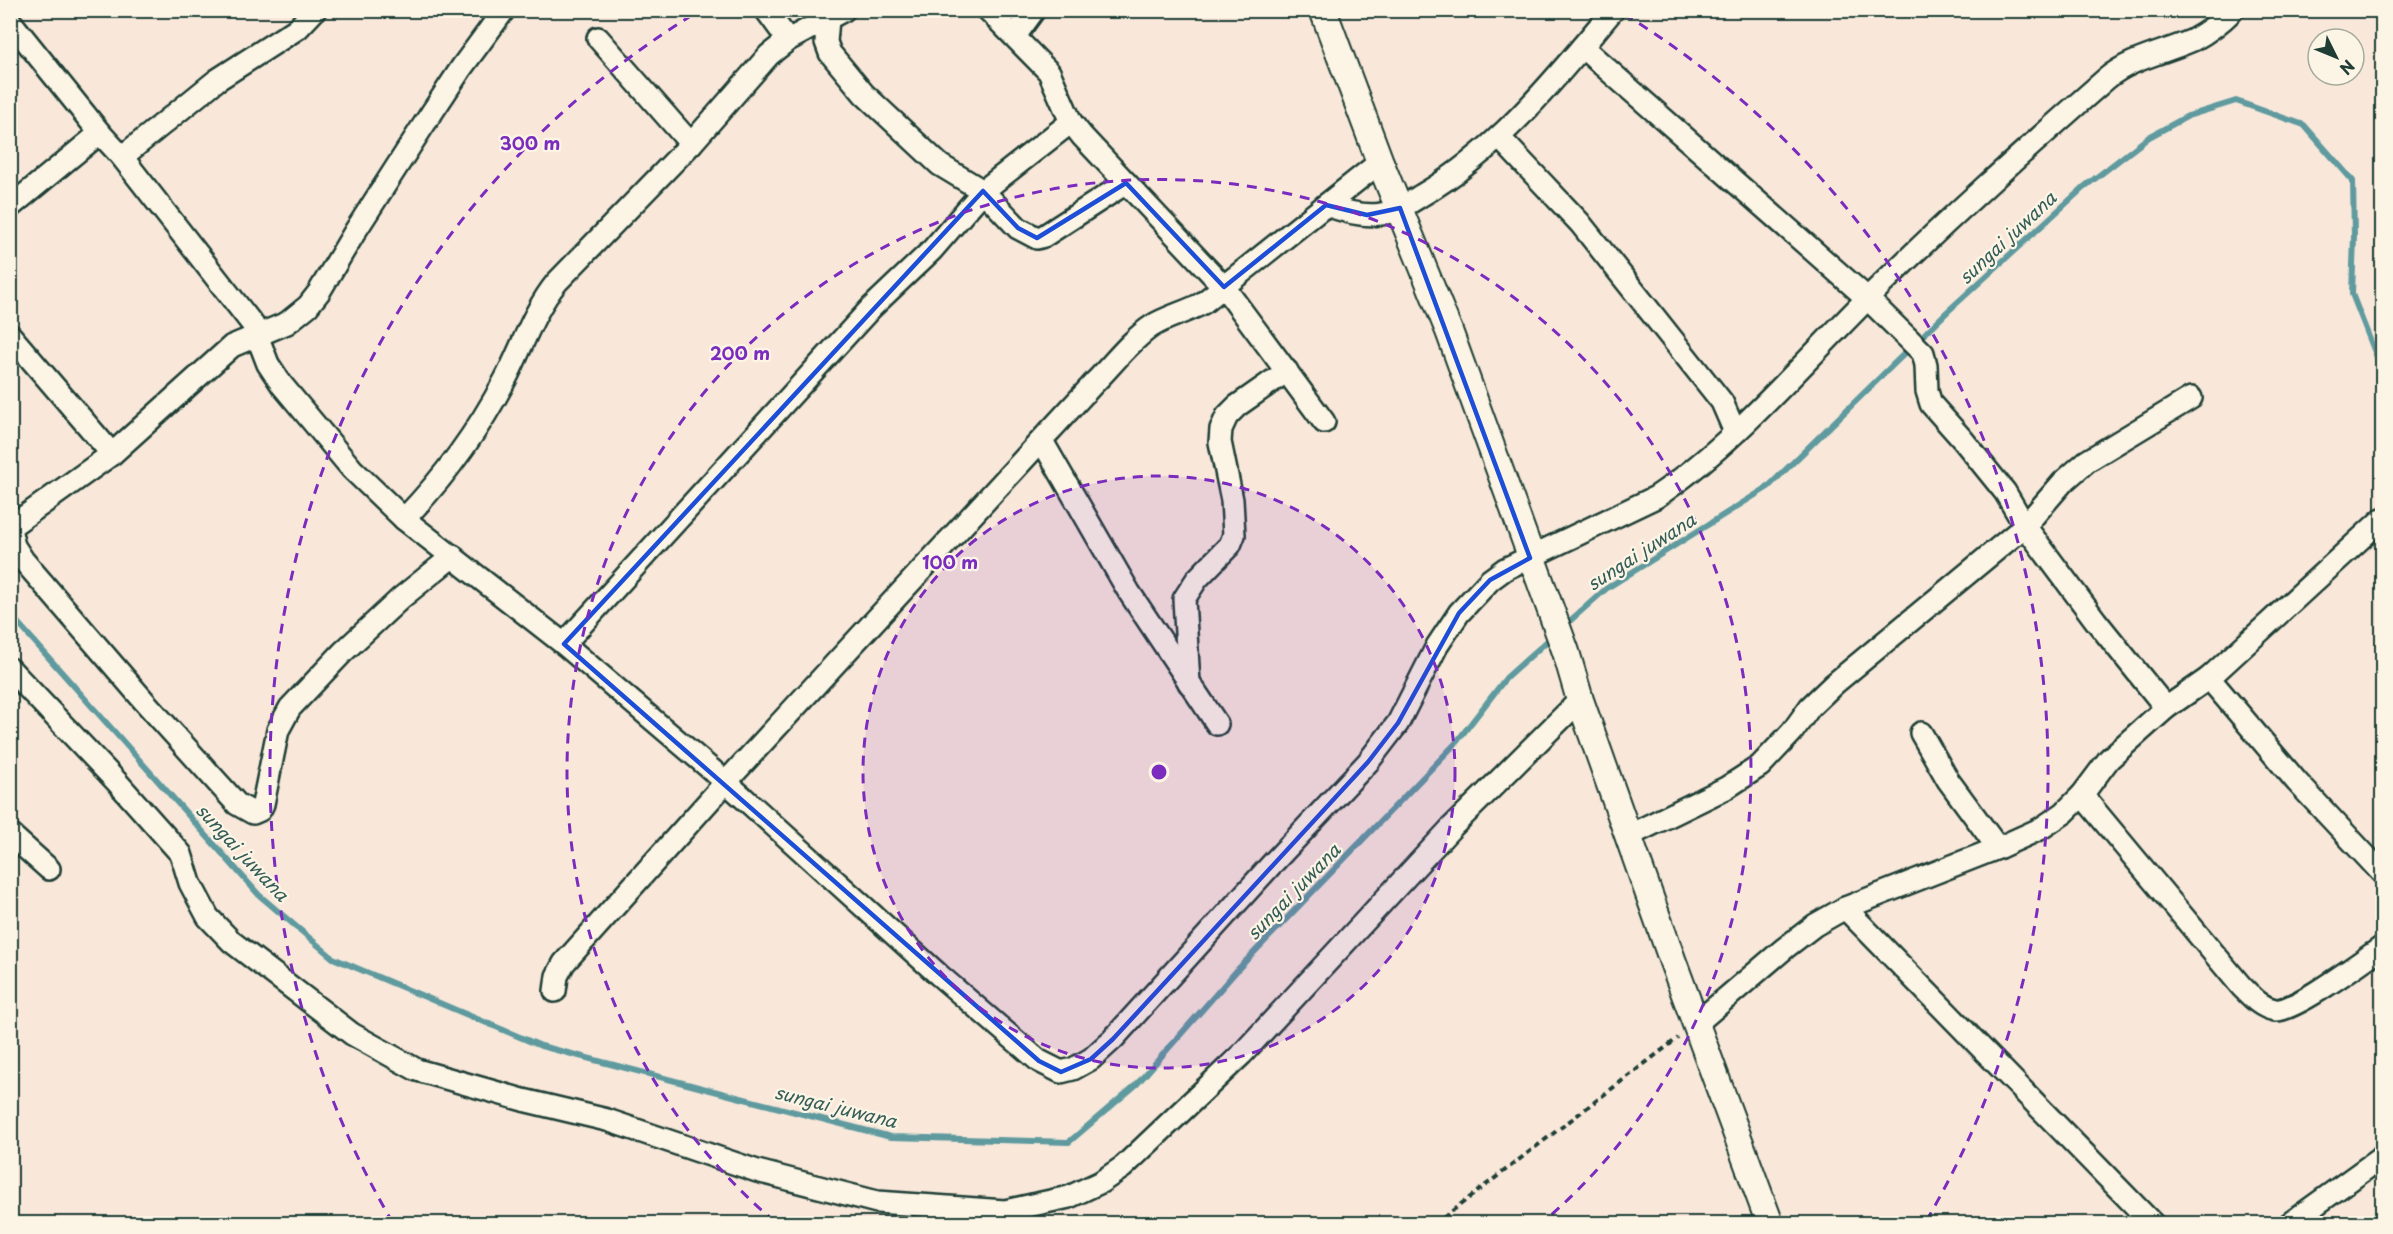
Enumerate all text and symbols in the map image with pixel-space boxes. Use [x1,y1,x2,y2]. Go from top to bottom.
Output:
north arrow [2306,27,2366,87]
text: N [2335,55,2361,81]
text: 300 m [500,129,560,156]
water label: sungai juwana [1952,184,2063,289]
text: 200 m [710,339,770,366]
water label: sungai juwana [1581,505,1702,596]
text: 100 m [922,548,978,575]
centre of rings [1149,762,1169,782]
water label: sungai juwana [191,797,296,908]
water label: sungai juwana [1240,836,1347,945]
water label: sungai juwana [772,1078,901,1135]

